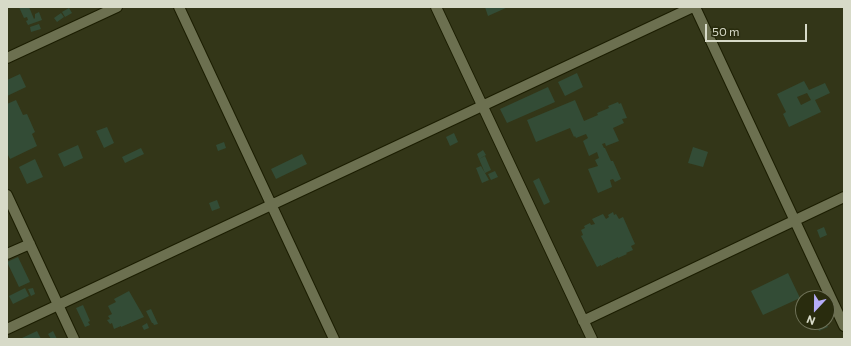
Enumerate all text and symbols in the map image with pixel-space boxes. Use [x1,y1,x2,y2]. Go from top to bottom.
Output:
scale bar [707,16,809,42]
text: 50 m [712,24,740,38]
north arrow [795,290,835,330]
text: N [804,313,817,328]

